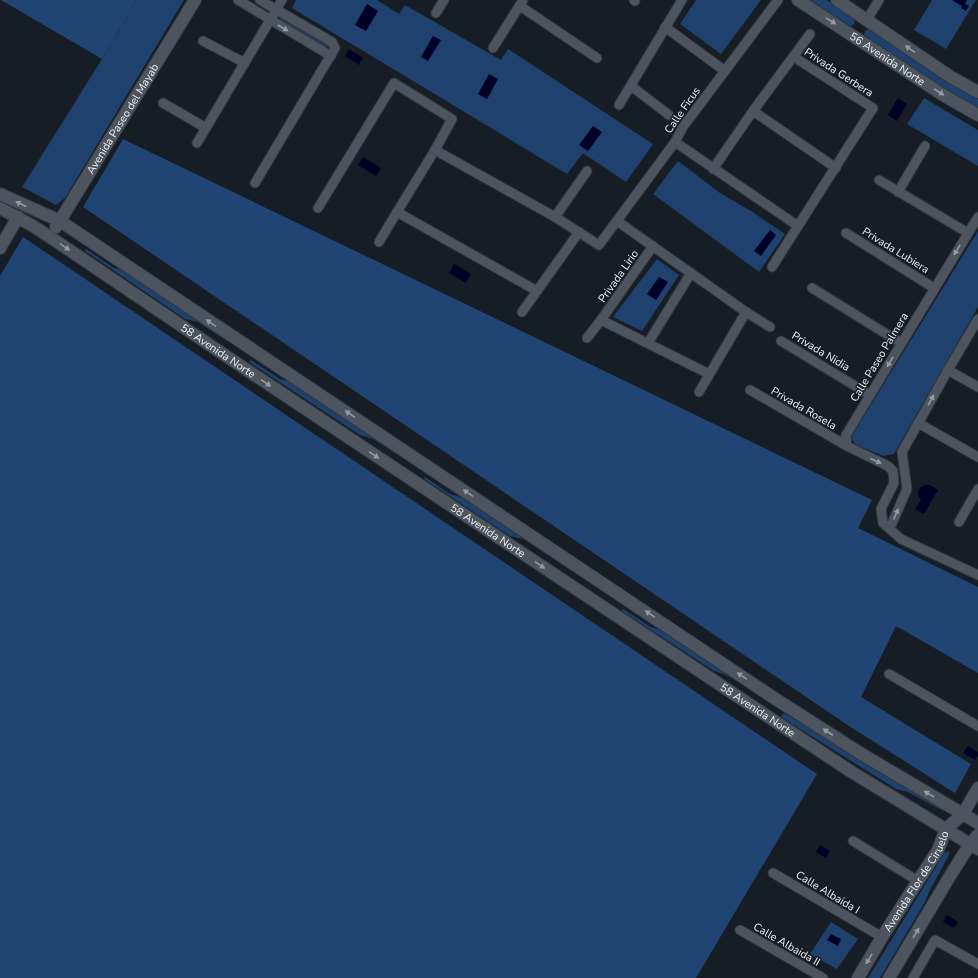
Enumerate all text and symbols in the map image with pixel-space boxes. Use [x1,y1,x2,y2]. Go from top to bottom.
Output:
one-way arrow [826,17,836,25]
one-way arrow [277,24,289,31]
street label: 56 Avenida Norte [847,29,928,89]
street label: Privada Gerbera [801,44,876,100]
one-way arrow [904,45,915,53]
street label: Avenida Paseo del Mayab [83,61,162,177]
street label: Calle Ficus [661,84,704,136]
one-way arrow [934,89,945,96]
one-way arrow [15,201,26,207]
street label: Privada Lubiera [859,224,932,277]
one-way arrow [60,243,70,251]
one-way arrow [954,244,961,256]
street label: Privada Lirio [595,247,642,306]
street label: Calle Paseo Palmera [847,310,912,405]
one-way arrow [206,319,216,327]
street label: 58 Avenida Norte [178,321,259,382]
street label: Privada Nidia [789,328,853,375]
one-way arrow [886,357,894,367]
one-way arrow [260,379,271,386]
street label: Privada Rosela [768,384,839,433]
one-way arrow [927,394,934,406]
one-way arrow [345,410,355,418]
one-way arrow [369,451,379,459]
one-way arrow [871,458,883,464]
one-way arrow [463,489,473,497]
street label: 58 Avenida Norte [447,500,528,561]
one-way arrow [893,509,899,520]
one-way arrow [535,562,546,569]
one-way arrow [645,610,655,618]
one-way arrow [737,672,747,680]
street label: 58 Avenida Norte [717,680,798,741]
one-way arrow [822,728,833,736]
one-way arrow [924,791,935,798]
street label: Avenida Flor de Ciruelo [880,829,953,935]
street label: Calle Albaida I [793,867,863,917]
street label: Calle Albaida II [751,919,823,970]
one-way arrow [912,927,919,939]
one-way arrow [866,953,873,965]

